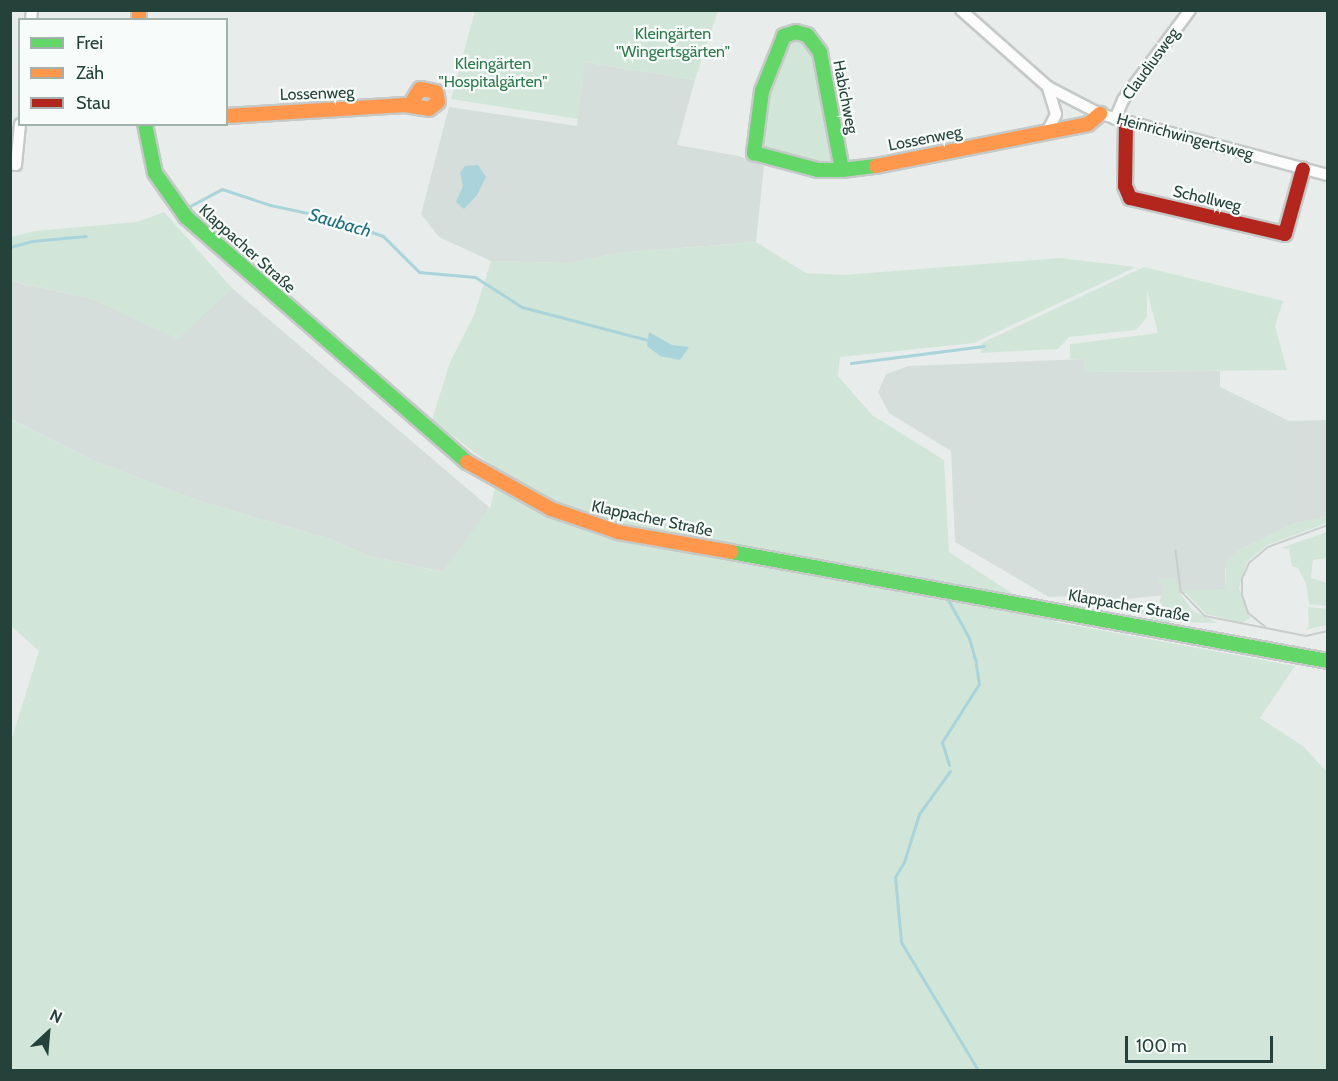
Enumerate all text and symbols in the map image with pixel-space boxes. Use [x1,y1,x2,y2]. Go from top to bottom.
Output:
legend [18,18,228,126]
park label: Kleingärten "Wingertsgärten" [616,24,730,62]
street label: Claudiusweg [1118,24,1184,104]
text: Frei [76,32,103,54]
park label: Kleingärten "Hospitalgärten" [439,54,547,92]
street label: Habichweg [828,59,862,135]
text: Zäh [76,62,104,84]
street label: Lossenweg [279,83,355,105]
text: Stau [76,92,110,114]
street label: Heinrichwingertsweg [1115,110,1255,164]
street label: Lossenweg [887,122,963,156]
street label: Schollweg [1171,182,1243,216]
street label: Klappacher Straße [195,201,299,297]
water label: Saubach [306,204,374,242]
street label: Klappacher Straße [590,497,714,541]
street label: Klappacher Straße [1067,586,1191,626]
north arrow [18,1003,78,1063]
text: N [47,1005,65,1027]
scale bar [1128,1024,1276,1062]
text: 100 m [1136,1035,1187,1057]

